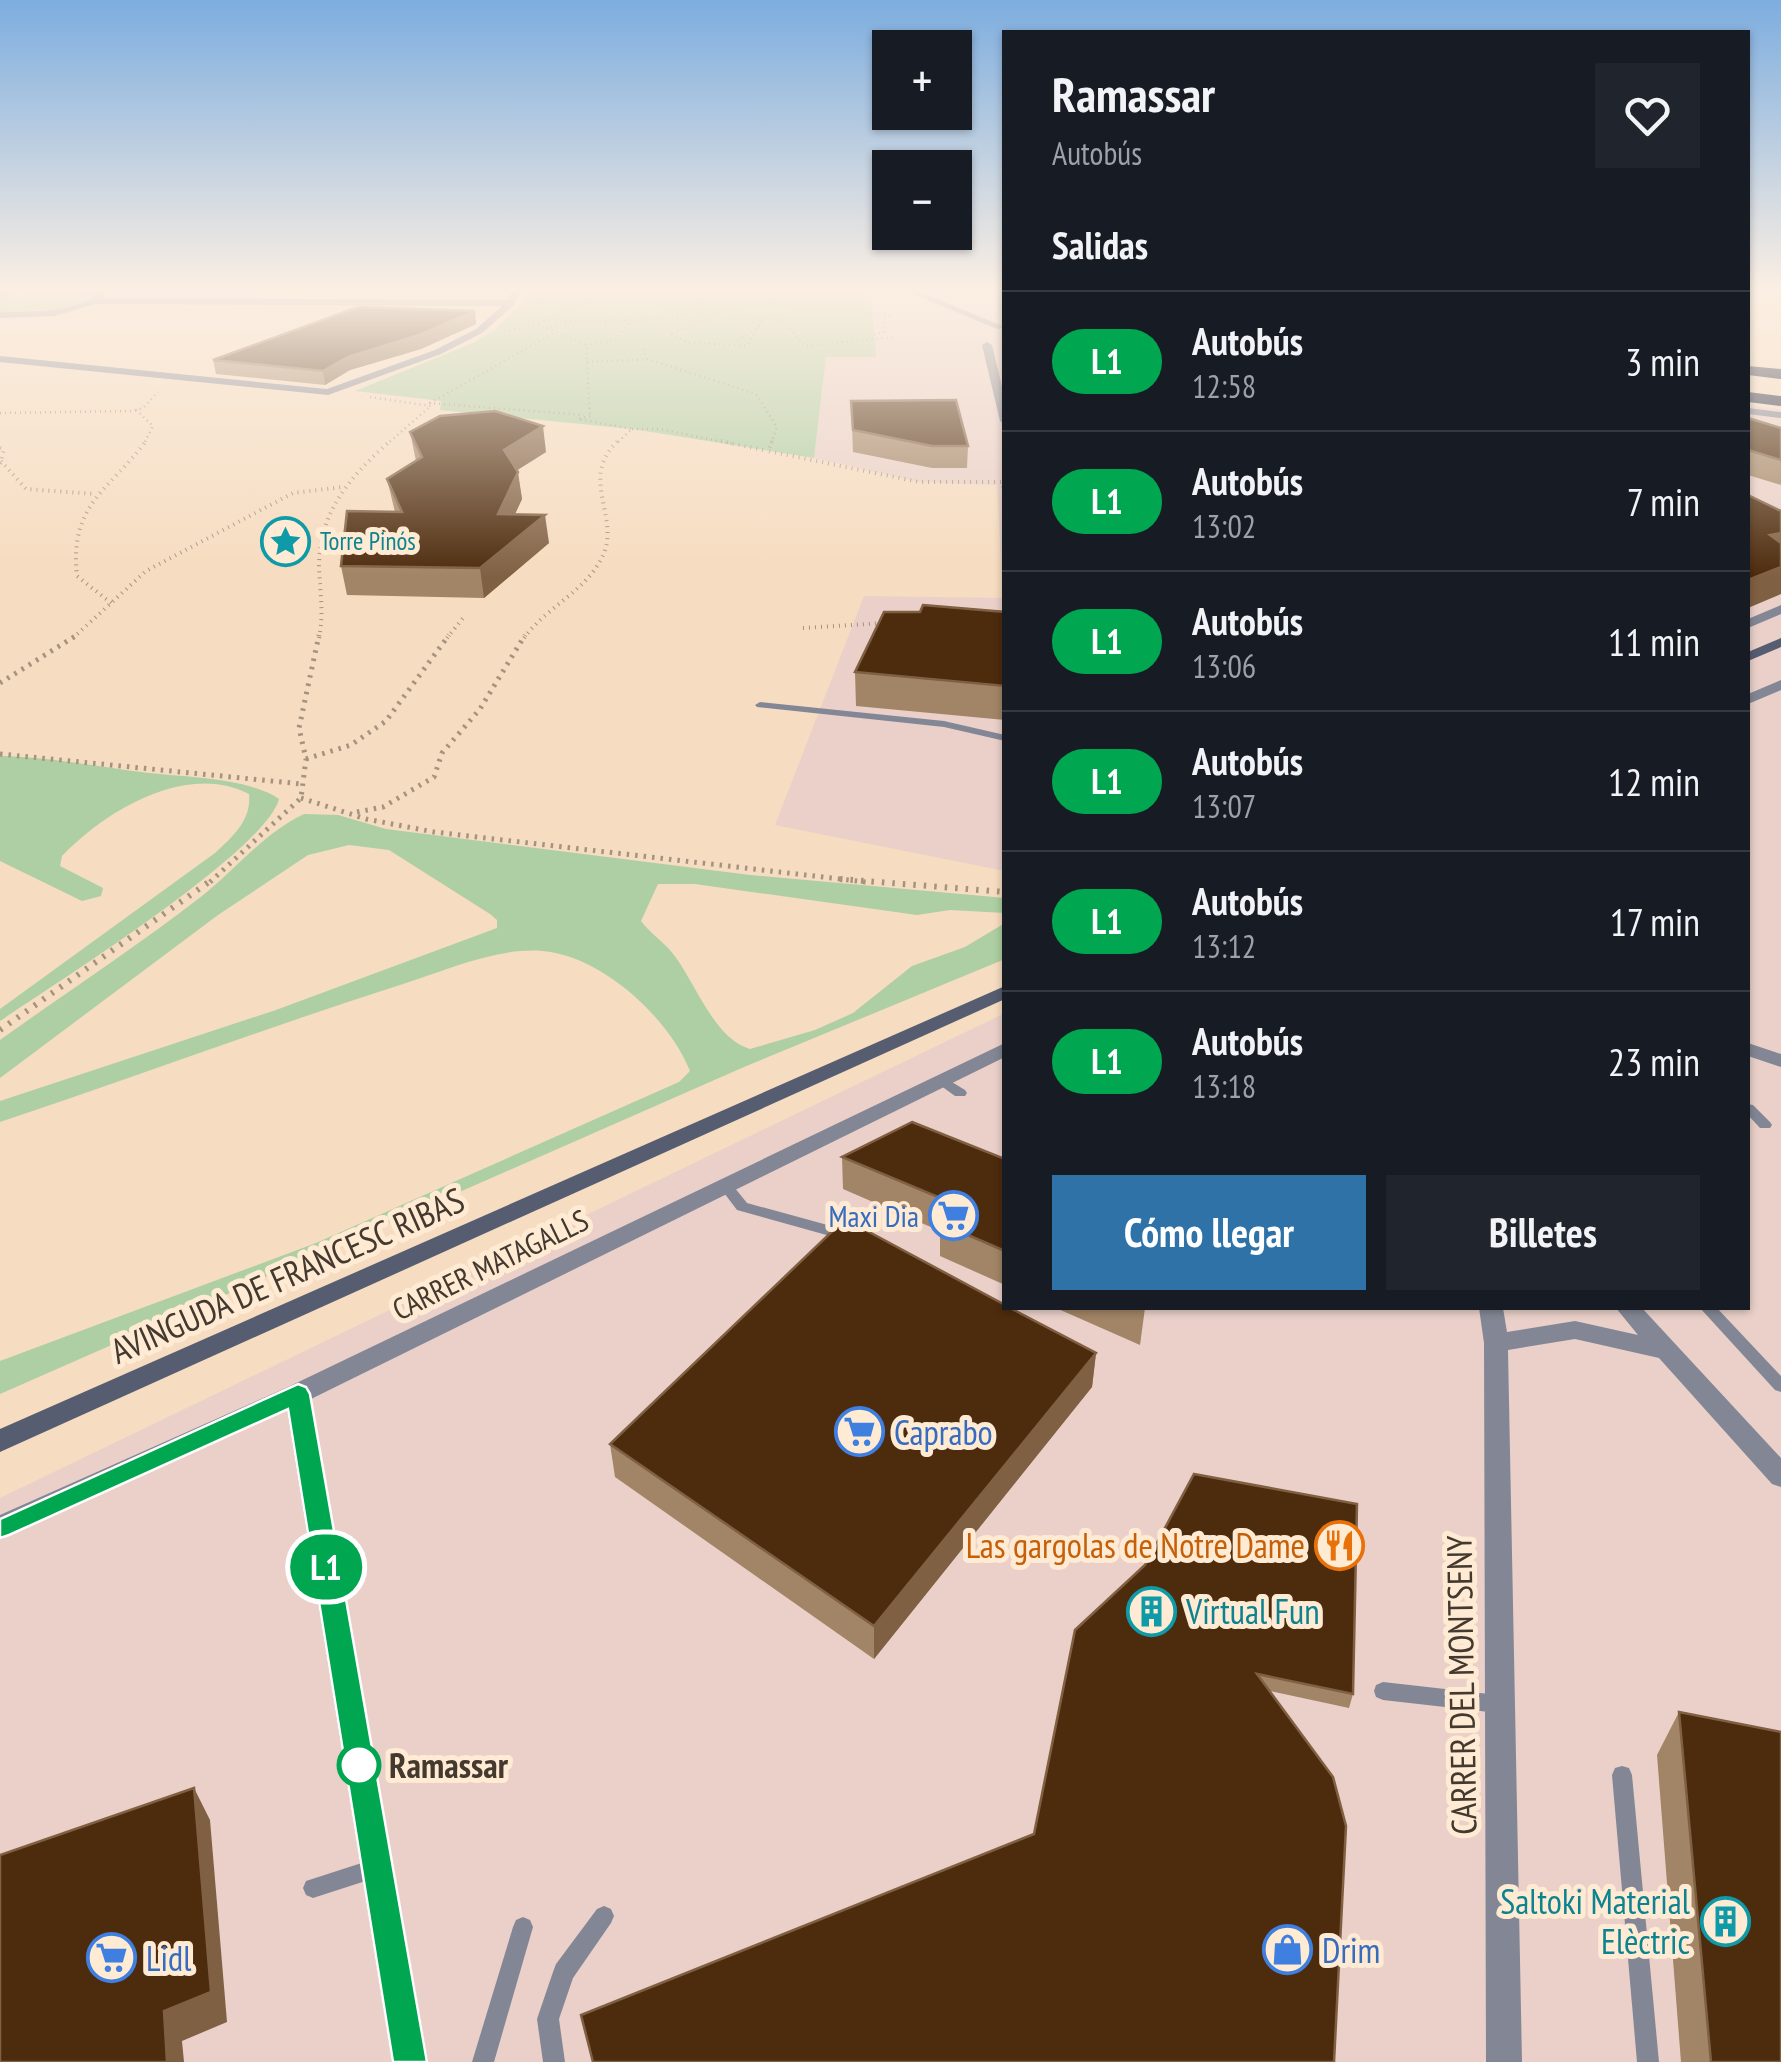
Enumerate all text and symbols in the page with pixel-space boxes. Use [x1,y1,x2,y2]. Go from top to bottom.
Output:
map controls [872,30,972,250]
button: + [872,30,972,130]
text: Ramassar [1052,63,1215,125]
button: heart [1595,63,1700,168]
text: Autobús [1052,132,1142,174]
button: − [872,150,972,250]
text: Salidas [1052,220,1148,269]
text: Autobús [1192,316,1303,365]
text: 3 min [1625,337,1700,386]
text: L1 [1091,338,1123,384]
text: 12:58 [1192,365,1256,407]
text: Autobús [1192,456,1303,505]
text: 7 min [1627,477,1700,526]
text: L1 [1091,478,1123,524]
text: 13:02 [1192,505,1256,547]
place icon: Torre Pinós [259,515,311,567]
place label: Torre Pinós [320,525,416,557]
text: Autobús [1192,596,1303,645]
text: 11 min [1608,617,1700,666]
text: L1 [1091,618,1123,664]
text: 13:06 [1192,645,1256,687]
text: Autobús [1192,736,1303,785]
text: 12 min [1608,757,1700,806]
text: L1 [1091,758,1123,804]
text: 13:07 [1192,785,1256,827]
text: Autobús [1192,876,1303,925]
text: 17 min [1610,897,1700,946]
text: L1 [1091,898,1123,944]
text: 13:12 [1192,925,1256,967]
text: Autobús [1192,1016,1303,1065]
text: 23 min [1608,1037,1700,1086]
text: L1 [1091,1038,1123,1084]
text: 13:18 [1192,1065,1256,1107]
button: Cómo llegar [1052,1175,1366,1290]
button: Billetes [1386,1175,1700,1290]
street label: AVINGUDA DE FRANCESC RIBAS [103,1176,471,1374]
supermarket icon: Maxi Dia [928,1189,980,1241]
place label: Maxi Dia [828,1196,919,1235]
street label: CARRER MATAGALLS [386,1200,594,1328]
supermarket icon: Caprabo [833,1406,885,1458]
place label: Caprabo [894,1409,993,1455]
restaurant icon: Las gargolas de Notre Dame [1314,1519,1366,1571]
place label: Las gargolas de Notre Dame [966,1522,1305,1568]
line badge: L1 [281,1534,371,1600]
street label: CARRER DEL MONTSENY [1435,1535,1487,1835]
text: L1 [310,1544,342,1590]
building icon: Virtual Fun [1125,1585,1177,1637]
place label: Virtual Fun [1185,1588,1320,1634]
place label: Ramassar [389,1742,509,1788]
marker: Ramassar [338,1744,380,1786]
place label: Saltoki Material Elèctric [1500,1878,1690,1964]
building icon: Saltoki Material Elèctric [1699,1895,1751,1947]
shop icon: Drim [1261,1924,1313,1976]
place label: Drim [1322,1927,1380,1973]
supermarket icon: Lidl [85,1932,137,1984]
place label: Lidl [146,1935,191,1981]

